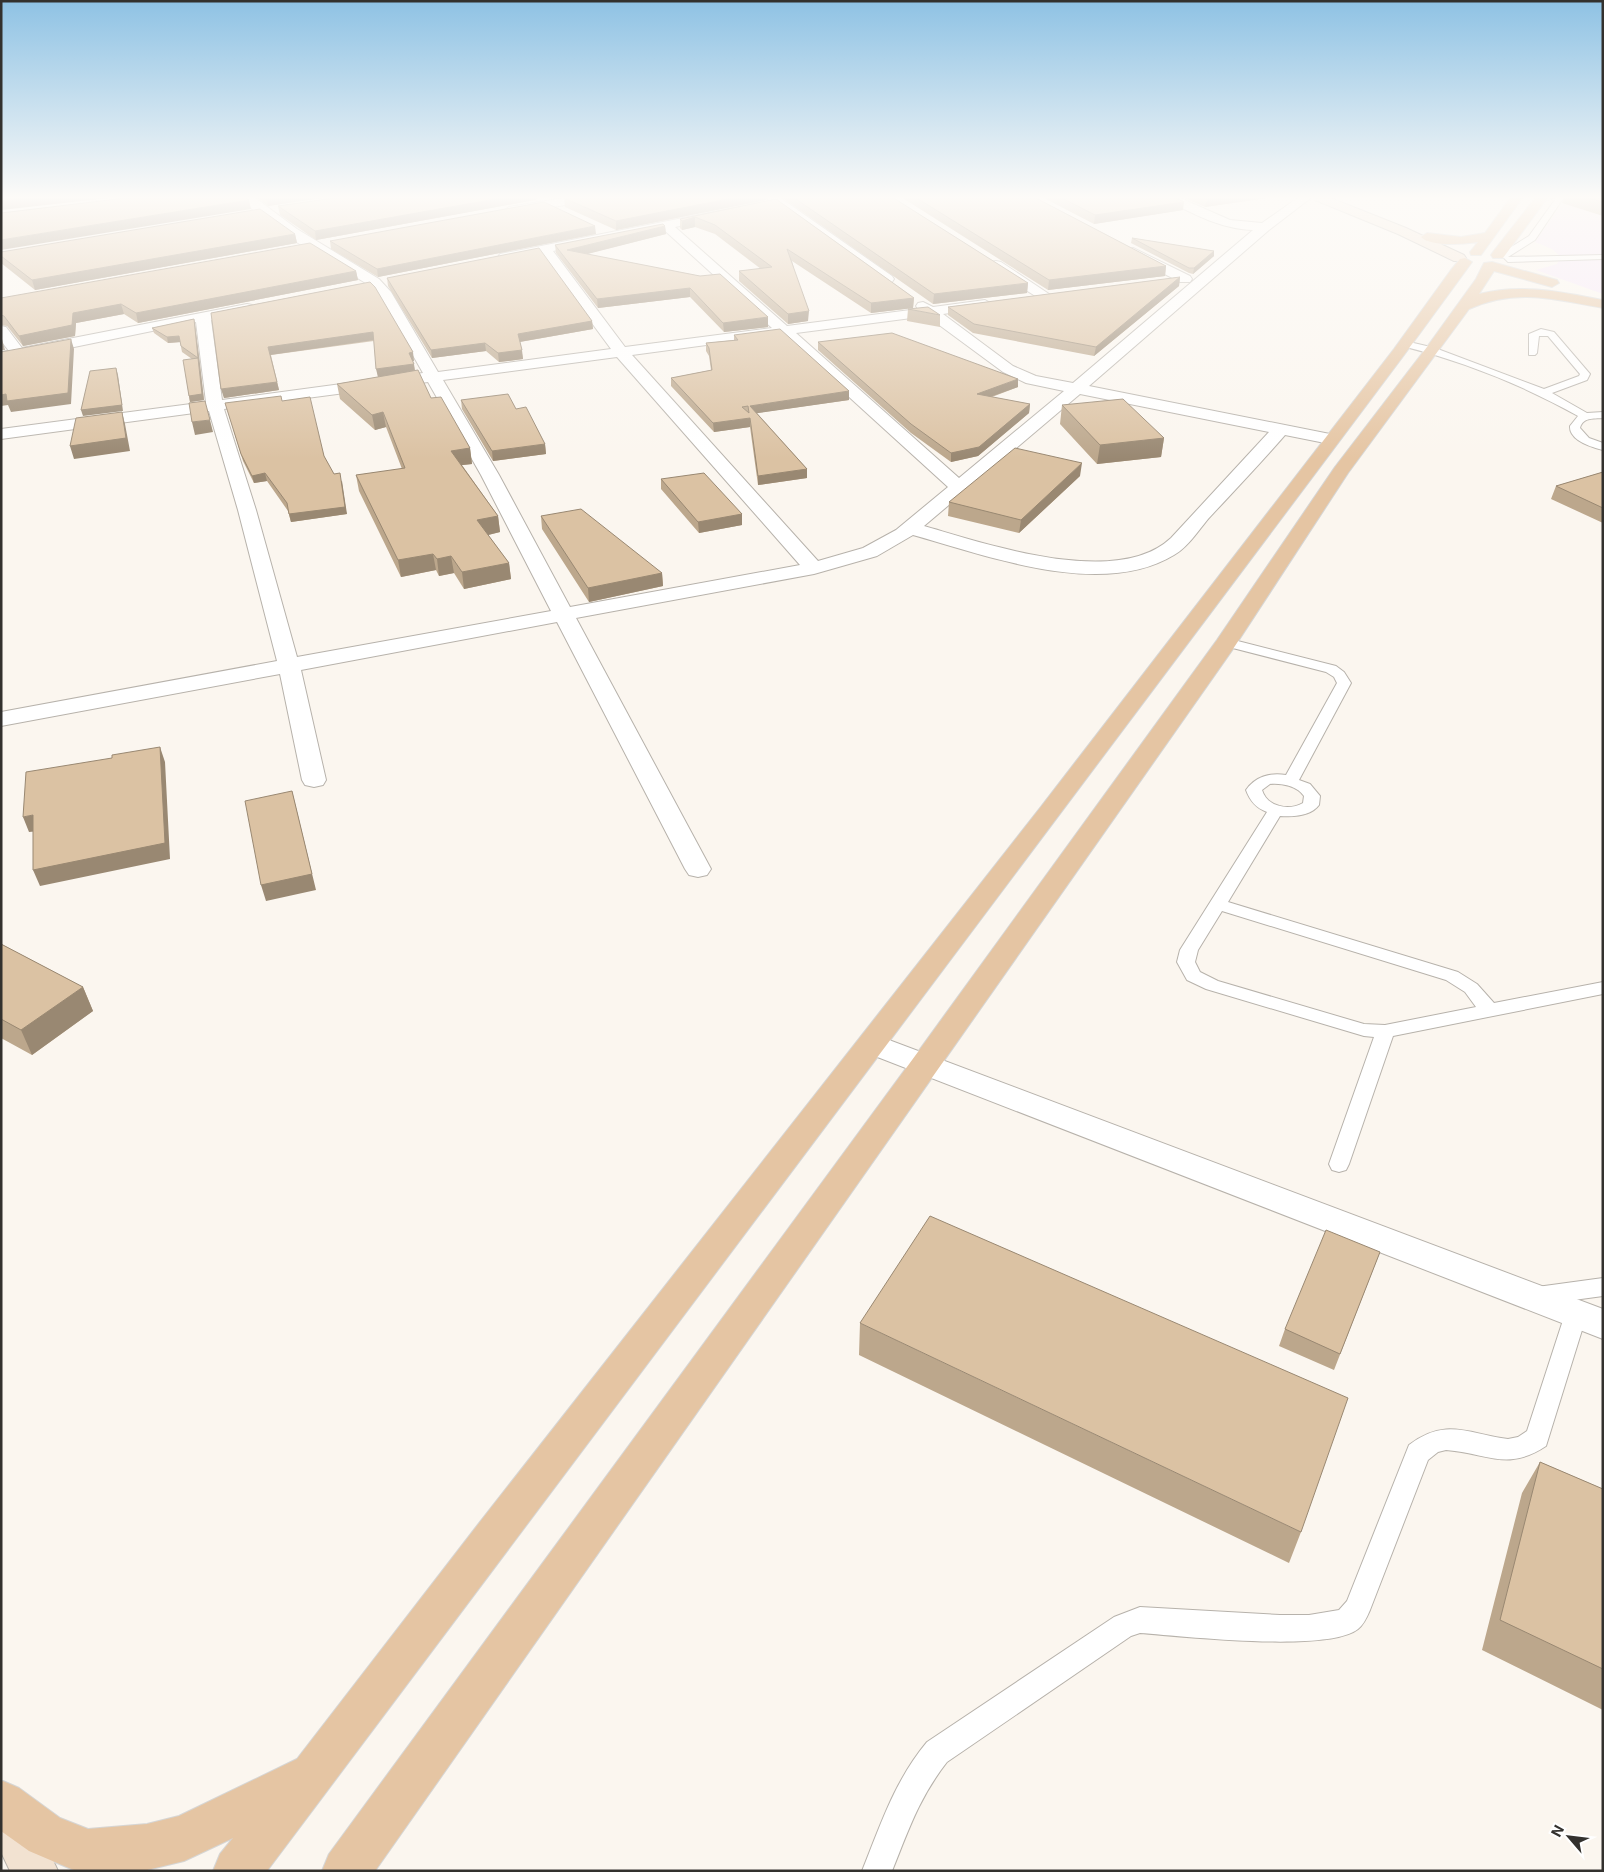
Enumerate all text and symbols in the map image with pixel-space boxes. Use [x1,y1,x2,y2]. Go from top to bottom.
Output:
north arrow [1544,1812,1594,1862]
text: N [1547,1822,1567,1839]

